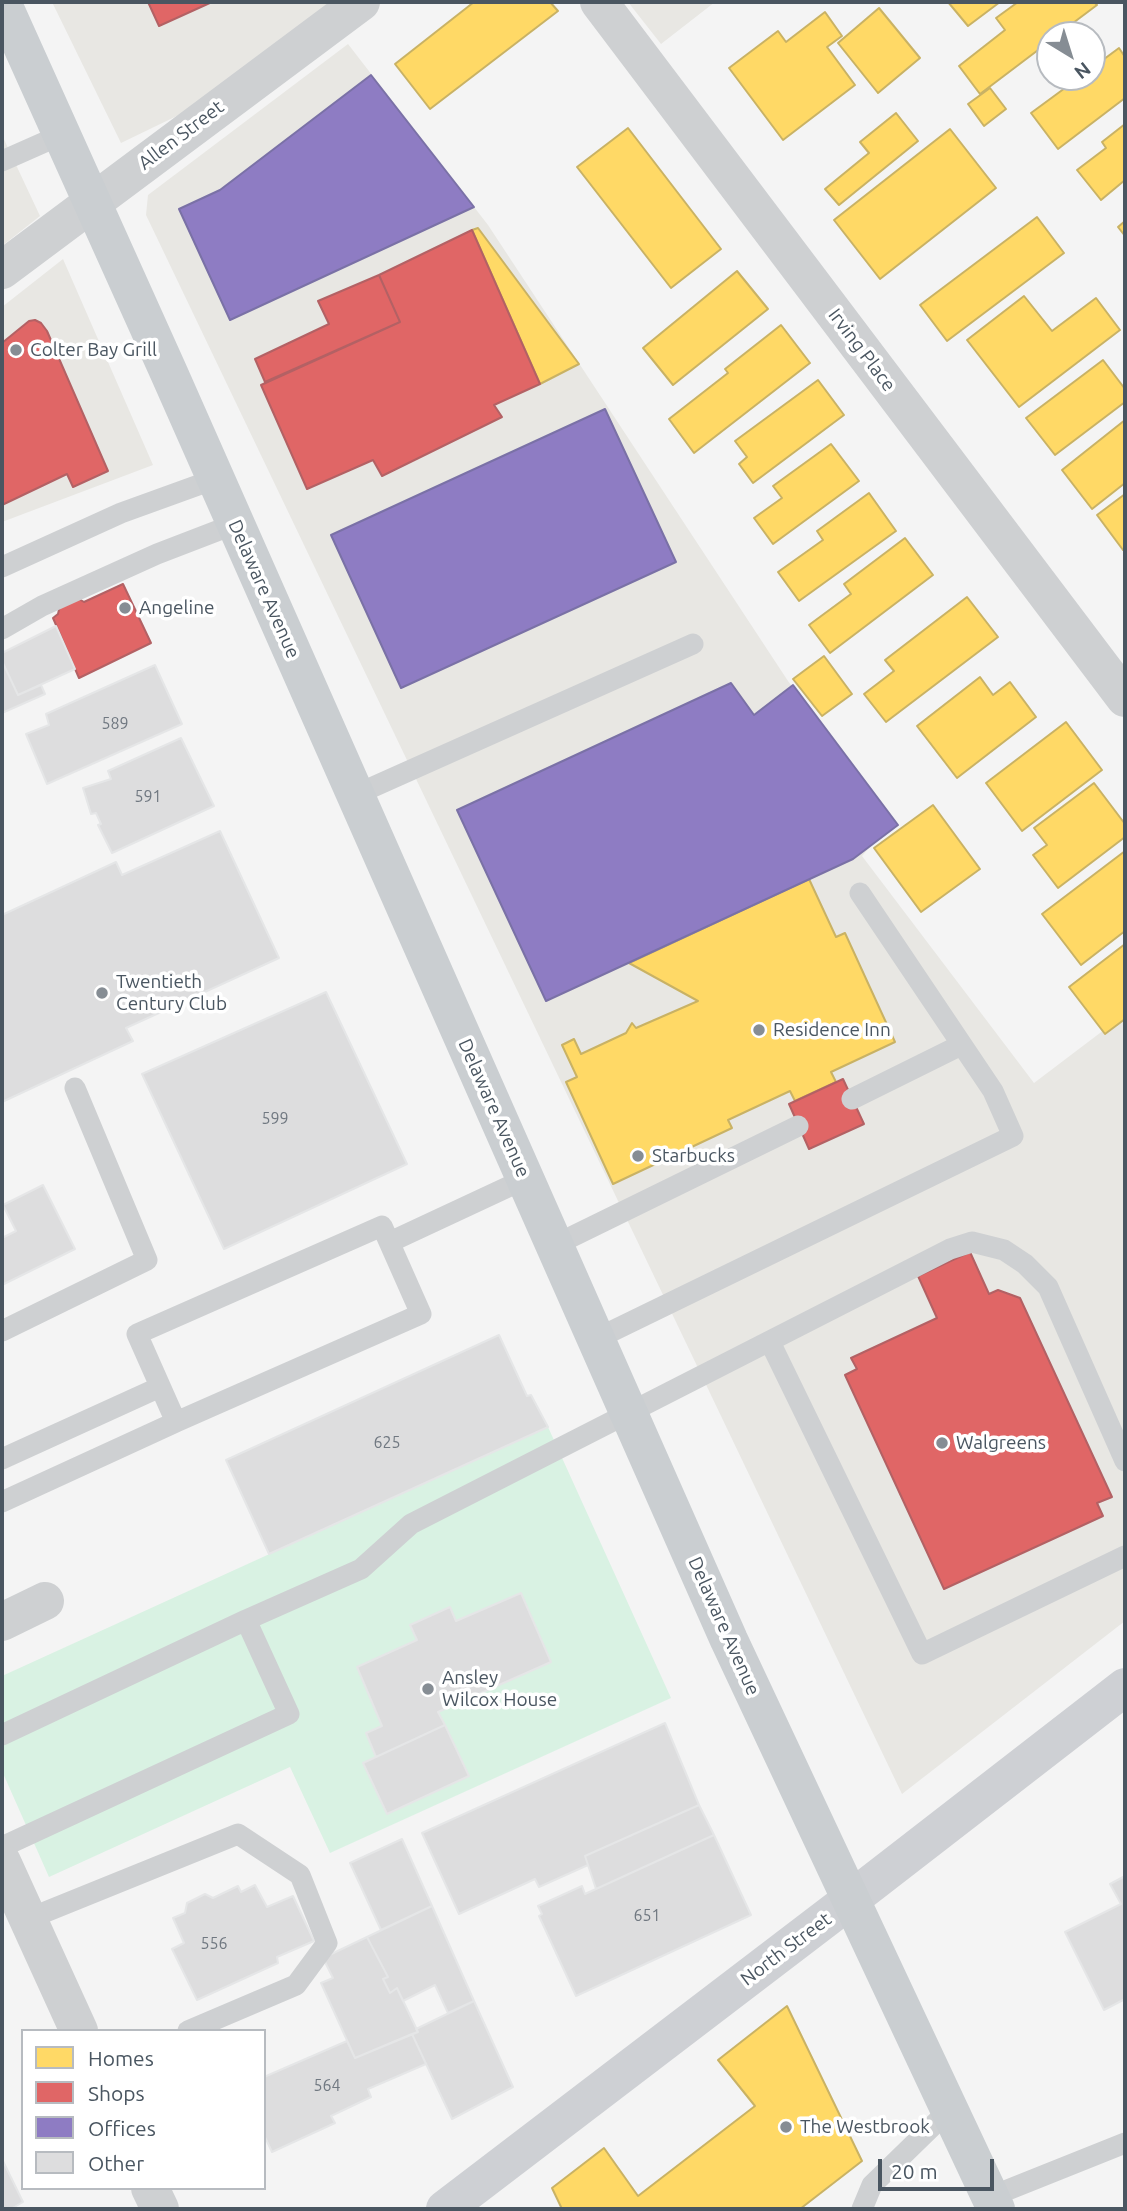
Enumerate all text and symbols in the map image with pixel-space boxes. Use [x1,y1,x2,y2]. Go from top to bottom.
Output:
north arrow [1036,21,1106,91]
text: N [1070,58,1095,84]
street label: Allen Street [134,95,228,175]
street label: Irving Place [823,304,901,396]
place label: Colter Bay Grill [30,339,157,361]
marker: Colter Bay Grill [8,342,24,358]
street label: Delaware Avenue [223,516,305,662]
place label: Angeline [139,597,215,619]
marker: Angeline [117,600,133,616]
house number: 589 [101,714,129,734]
house number: 591 [134,787,162,807]
place label: Twentieth Century Club [116,971,227,1015]
marker: Twentieth Century Club [94,985,110,1001]
place label: Residence Inn [773,1019,891,1041]
marker: Residence Inn [751,1022,767,1038]
street label: Delaware Avenue [453,1035,535,1181]
house number: 599 [261,1109,289,1129]
place label: Starbucks [652,1145,735,1167]
marker: Starbucks [630,1148,646,1164]
place label: Walgreens [956,1432,1046,1454]
house number: 625 [373,1433,401,1453]
marker: Walgreens [934,1435,950,1451]
street label: Delaware Avenue [683,1553,765,1699]
place label: Ansley Wilcox House [442,1667,557,1711]
marker: Ansley Wilcox House [420,1681,436,1697]
house number: 651 [633,1906,661,1926]
street label: North Street [736,1908,836,1990]
house number: 556 [200,1934,228,1954]
legend [21,2029,266,2190]
text: Homes [88,2046,154,2070]
house number: 564 [313,2076,341,2096]
text: Shops [88,2081,145,2105]
text: Offices [88,2116,156,2140]
place label: The Westbrook [800,2116,930,2138]
marker: The Westbrook [778,2119,794,2135]
scale bar [882,2144,998,2188]
text: Other [88,2151,144,2175]
text: 20 m [891,2159,938,2183]

